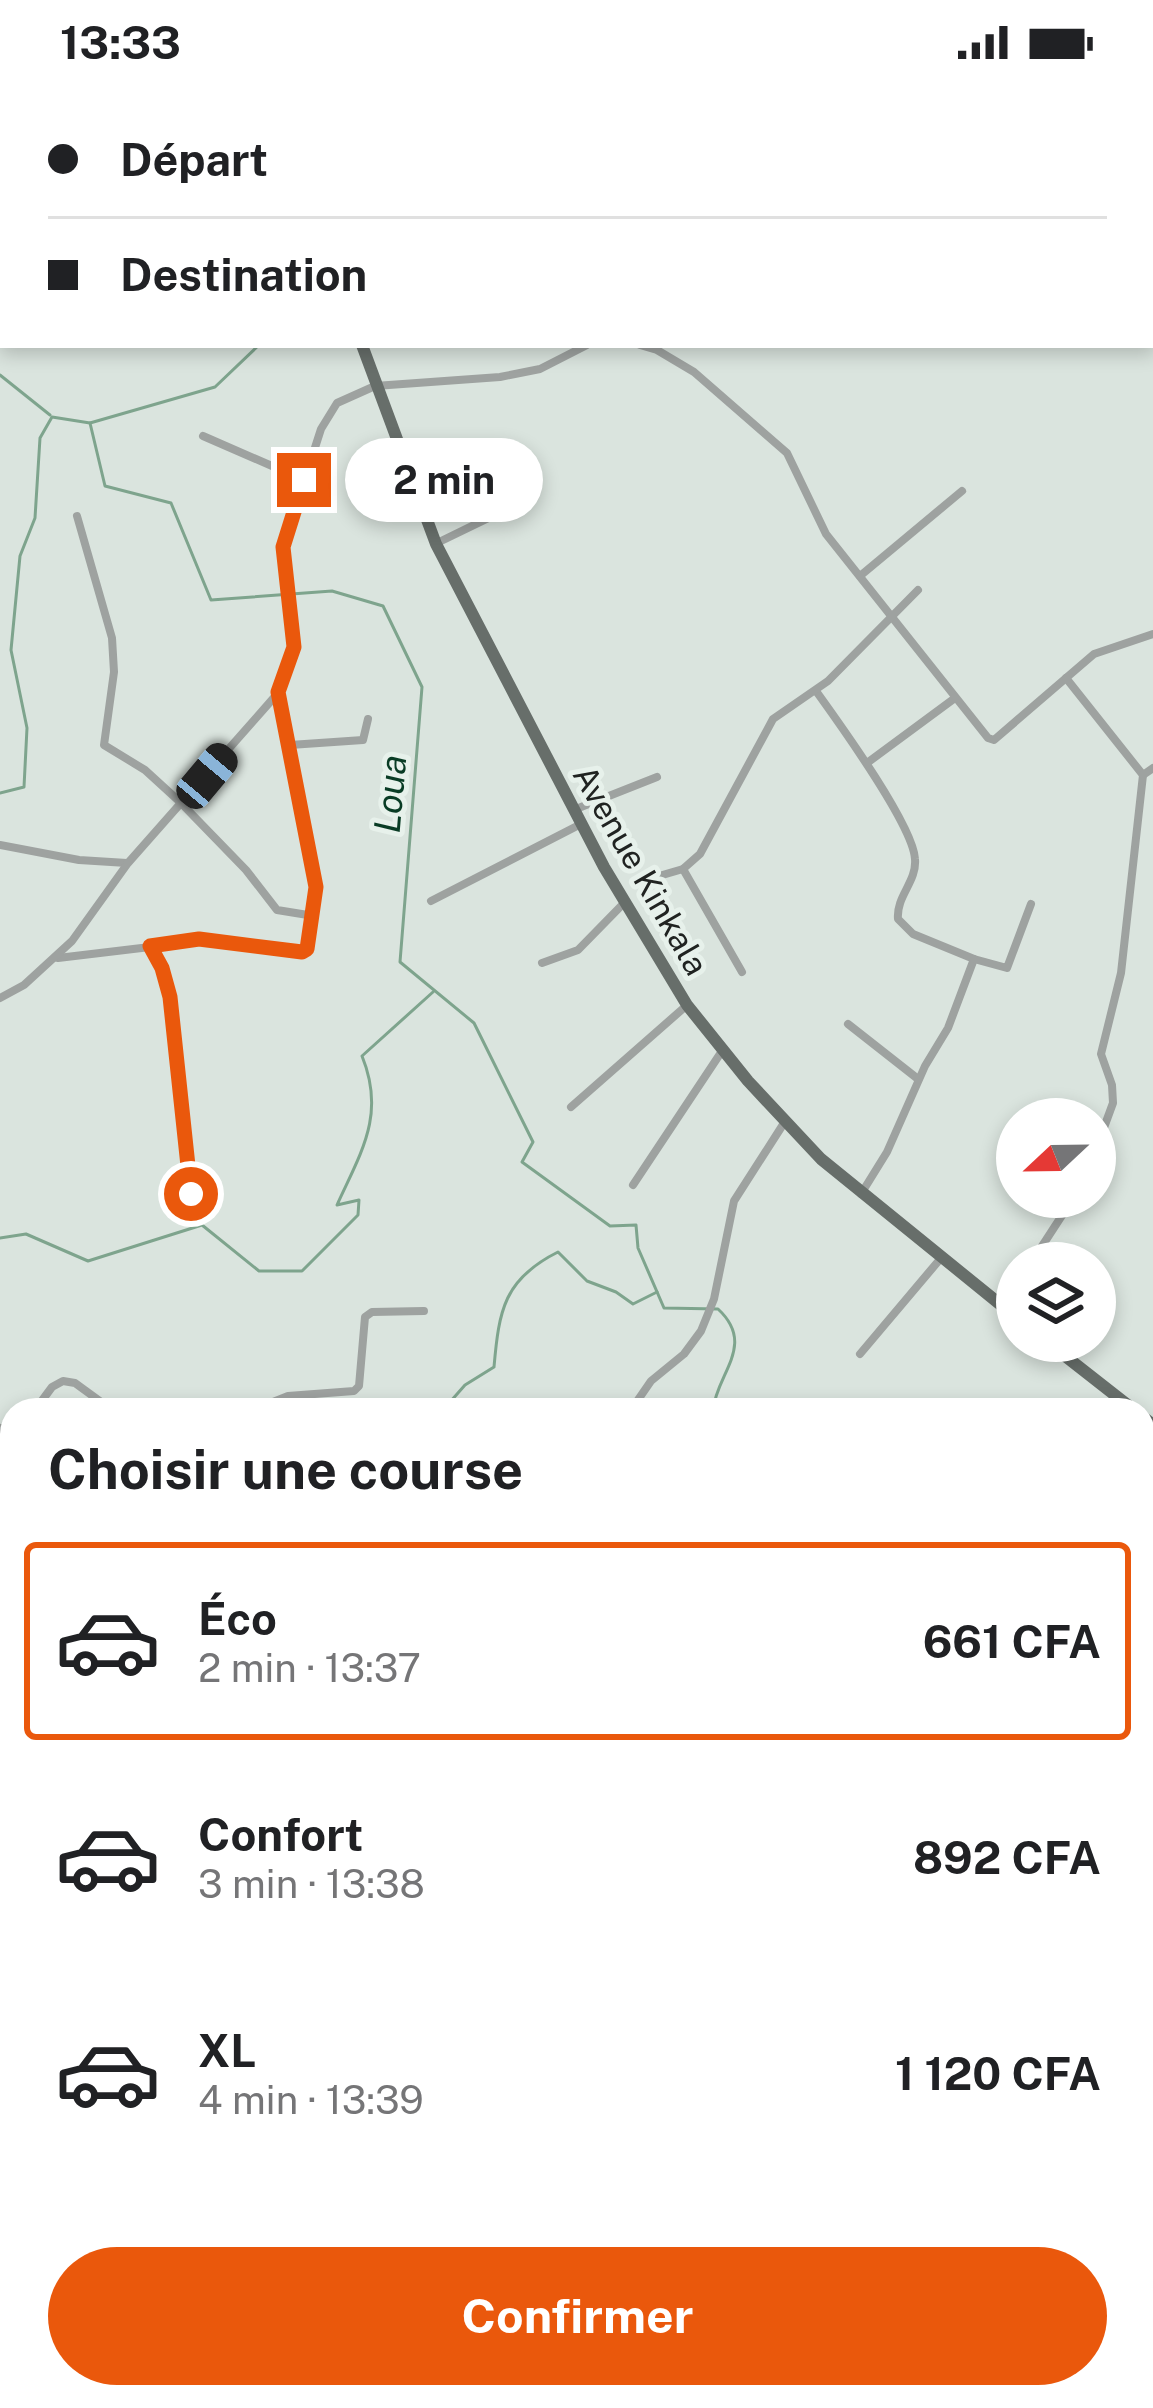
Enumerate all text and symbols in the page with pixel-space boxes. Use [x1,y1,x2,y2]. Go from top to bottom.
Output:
text: 13:33 [60,16,181,69]
text: Départ [120,133,268,186]
text: Destination [120,248,367,301]
callout: 2 min [346,438,544,522]
route end [277,453,331,507]
text: 2 min [393,457,495,503]
car [170,737,244,815]
water label: Loua [366,753,414,835]
street label: Avenue Kinkala [566,759,716,981]
north arrow [996,1098,1116,1218]
map controls [996,1098,1116,1362]
route start [164,1167,218,1221]
button: layers [996,1242,1116,1362]
text: Choisir une course [48,1438,523,1501]
icon: car [54,1587,162,1695]
text: Éco [198,1592,277,1645]
text: 661 CFA [923,1615,1101,1668]
text: 2 min · 13:37 [198,1645,421,1691]
icon: car [54,1803,162,1911]
text: Confort [198,1808,363,1861]
text: 892 CFA [913,1831,1101,1884]
text: 3 min · 13:38 [198,1861,425,1907]
icon: car [54,2019,162,2127]
text: XL [198,2024,256,2077]
text: 1 120 CFA [895,2047,1101,2100]
text: 4 min · 13:39 [198,2077,424,2123]
button: Confirmer [48,2247,1107,2385]

